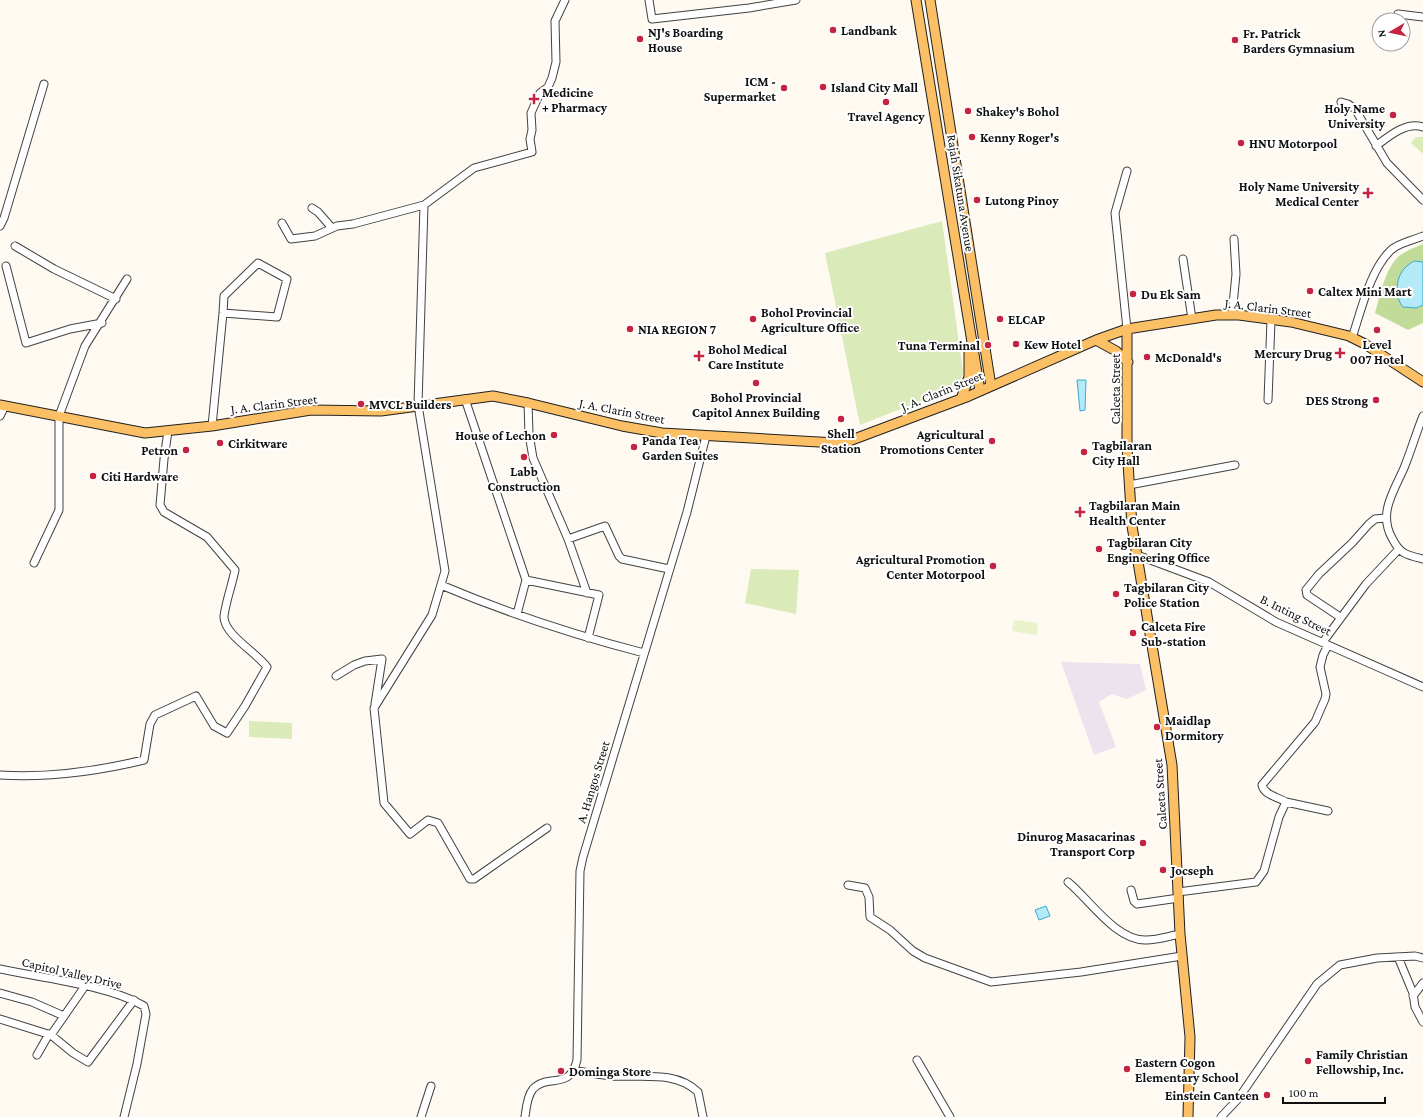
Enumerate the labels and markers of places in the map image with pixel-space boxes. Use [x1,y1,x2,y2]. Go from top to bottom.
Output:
place label: Landbank [841,23,898,38]
place label: NJ's Boarding House [648,25,724,55]
marker: Landbank [828,25,838,35]
place label: Fr. Patrick Barders Gymnasium [1243,26,1355,56]
marker: NJ's Boarding House [635,34,645,44]
marker: Fr. Patrick Barders Gymnasium [1230,35,1240,45]
place label: ICM - Supermarket [704,74,776,104]
place label: Island City Mall [831,80,918,95]
marker: Island City Mall [818,82,828,92]
marker: ICM - Supermarket [779,83,789,93]
place label: Medicine + Pharmacy [542,85,608,115]
marker: Medicine + Pharmacy [529,94,539,104]
marker: Travel Agency [881,97,891,107]
place label: Holy Name University [1325,101,1386,131]
place label: Shakey's Bohol [976,104,1060,119]
marker: Shakey's Bohol [963,106,973,116]
place label: Travel Agency [847,109,925,124]
marker: Holy Name University [1388,110,1398,120]
place label: Kenny Roger's [980,130,1059,145]
marker: Kenny Roger's [967,132,977,142]
place label: HNU Motorpool [1249,136,1337,151]
marker: HNU Motorpool [1236,138,1246,148]
place label: Holy Name University Medical Center [1239,179,1360,209]
marker: Holy Name University Medical Center [1362,187,1374,199]
place label: Lutong Pinoy [985,193,1059,208]
marker: Lutong Pinoy [972,195,982,205]
place label: Caltex Mini Mart [1318,284,1412,299]
marker: Caltex Mini Mart [1305,286,1315,296]
place label: Du Ek Sam [1141,287,1201,302]
marker: Du Ek Sam [1128,289,1138,299]
place label: Bohol Provincial Agriculture Office [760,305,859,335]
place label: ELCAP [1008,312,1045,327]
marker: Bohol Provincial Agriculture Office [748,314,758,324]
marker: ELCAP [995,314,1005,324]
place label: NIA REGION 7 [638,322,716,337]
marker: NIA REGION 7 [625,324,635,334]
marker: Level 007 Hotel [1372,325,1382,335]
place label: Kew Hotel [1024,337,1081,352]
place label: Level 007 Hotel [1350,337,1404,367]
place label: Tuna Terminal [898,338,980,353]
marker: Kew Hotel [1011,339,1021,349]
marker: Tuna Terminal [983,340,993,350]
place label: Bohol Medical Care Institute [708,342,787,372]
place label: Mercury Drug [1254,346,1332,361]
marker: Mercury Drug [1335,348,1345,358]
marker: Bohol Medical Care Institute [693,350,705,362]
place label: McDonald's [1155,350,1222,365]
marker: McDonald's [1142,352,1152,362]
marker: Bohol Provincial Capitol Annex Building [751,378,761,388]
place label: Bohol Provincial Capitol Annex Building [692,390,820,420]
place label: DES Strong [1306,393,1368,408]
marker: DES Strong [1371,395,1381,405]
place label: MVCL Builders [369,397,451,412]
marker: MVCL Builders [356,399,366,409]
marker: Shell Station [836,414,846,424]
place label: Shell Station [821,426,862,456]
place label: Agricultural Promotions Center [880,427,985,457]
place label: House of Lechon [455,428,547,443]
marker: House of Lechon [549,430,559,440]
place label: Panda Tea Garden Suites [642,433,718,463]
place label: Cirkitware [228,436,288,451]
marker: Agricultural Promotions Center [987,436,997,446]
marker: Cirkitware [215,438,225,448]
place label: Tagbilaran City Hall [1092,438,1152,468]
marker: Panda Tea Garden Suites [629,442,639,452]
place label: Petron [141,443,179,458]
marker: Petron [181,445,191,455]
marker: Tagbilaran City Hall [1079,447,1089,457]
marker: Labb Construction [519,452,529,462]
place label: Labb Construction [487,464,561,494]
place label: Citi Hardware [101,469,178,484]
marker: Citi Hardware [88,471,98,481]
place label: Tagbilaran Main Health Center [1089,498,1181,528]
marker: Tagbilaran Main Health Center [1074,506,1086,518]
place label: Tagbilaran City Engineering Office [1107,535,1210,565]
marker: Tagbilaran City Engineering Office [1094,544,1104,554]
place label: Agricultural Promotion Center Motorpool [855,552,986,582]
marker: Agricultural Promotion Center Motorpool [988,561,998,571]
place label: Tagbilaran City Police Station [1124,580,1210,610]
marker: Tagbilaran City Police Station [1111,589,1121,599]
place label: Calceta Fire Sub-station [1141,619,1207,649]
marker: Calceta Fire Sub-station [1128,628,1138,638]
place label: Maidlap Dormitory [1165,713,1224,743]
marker: Maidlap Dormitory [1152,722,1162,732]
place label: Dinurog Masacarinas Transport Corp [1017,829,1135,859]
marker: Dinurog Masacarinas Transport Corp [1138,838,1148,848]
place label: Jocseph [1169,863,1214,878]
marker: Jocseph [1158,865,1168,875]
place label: Family Christian Fellowship, Inc. [1316,1047,1409,1078]
place label: Eastern Cogon Elementary School [1135,1055,1239,1085]
marker: Family Christian Fellowship, Inc. [1303,1056,1313,1066]
place label: Dominga Store [569,1064,651,1079]
marker: Eastern Cogon Elementary School [1122,1064,1132,1074]
marker: Dominga Store [556,1066,566,1076]
place label: Einstein Canteen [1165,1088,1260,1103]
marker: Einstein Canteen [1262,1090,1272,1100]

